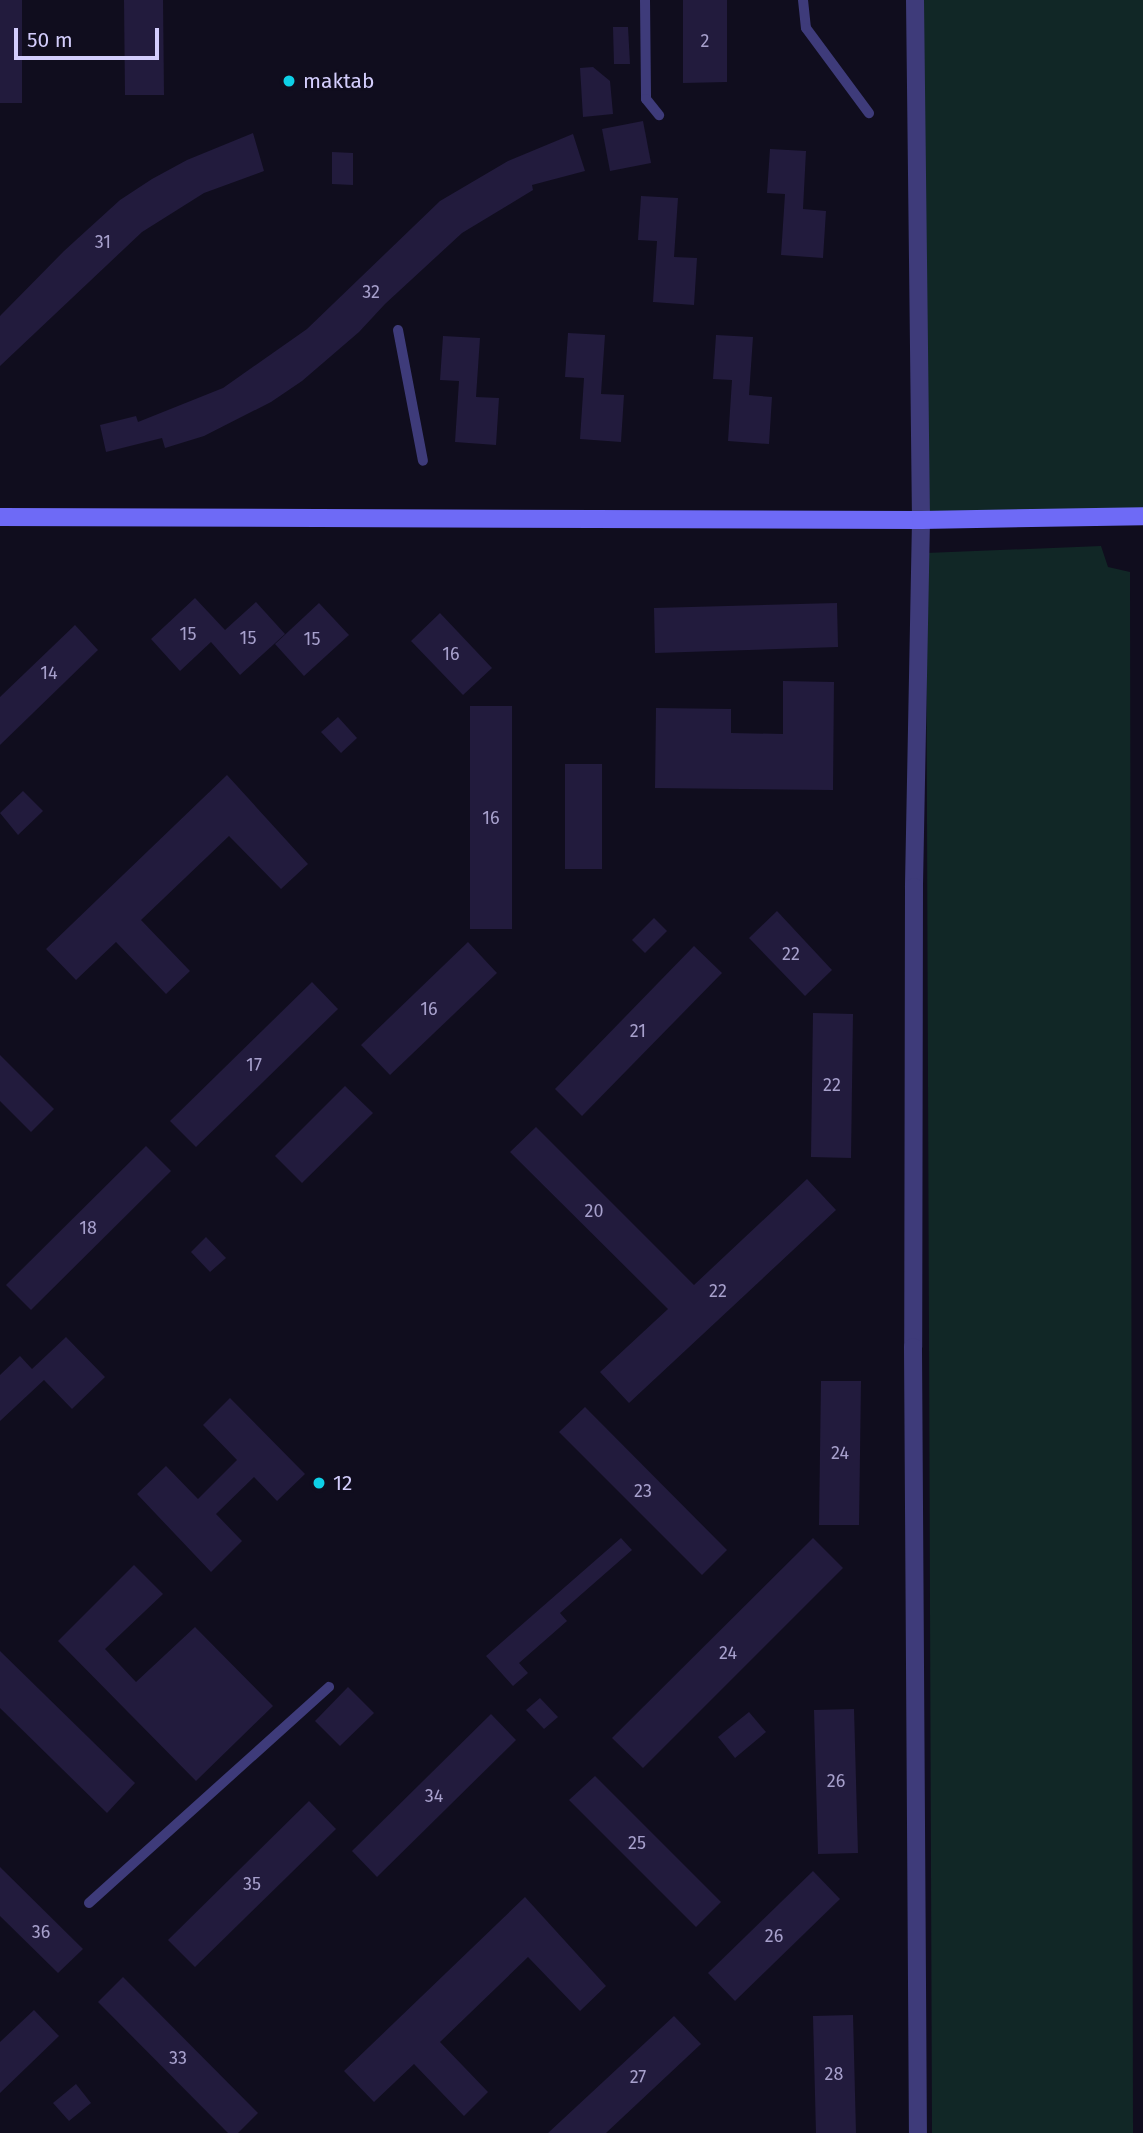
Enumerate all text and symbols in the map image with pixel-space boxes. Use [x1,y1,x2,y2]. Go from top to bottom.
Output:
scale bar [18,14,163,58]
text: 50 m [27,27,73,53]
house number: 2 [701,30,709,52]
place label: maktab [303,68,375,94]
marker: maktab [281,73,297,89]
house number: 31 [95,231,111,253]
house number: 32 [362,281,380,303]
house number: 15 [180,623,196,645]
house number: 15 [240,627,256,649]
house number: 15 [304,628,320,650]
house number: 16 [442,643,460,665]
house number: 14 [40,662,58,684]
house number: 16 [482,807,500,829]
house number: 22 [782,943,800,965]
house number: 16 [420,998,438,1020]
house number: 21 [630,1020,646,1042]
house number: 17 [246,1054,262,1076]
house number: 22 [823,1074,841,1096]
house number: 20 [585,1200,603,1222]
house number: 18 [79,1217,97,1239]
house number: 22 [709,1280,727,1302]
house number: 24 [831,1442,849,1464]
place label: 12 [333,1470,352,1496]
marker: 12 [311,1475,327,1491]
house number: 23 [634,1480,652,1502]
house number: 24 [719,1642,737,1664]
house number: 26 [827,1770,845,1792]
house number: 34 [425,1785,443,1807]
house number: 25 [628,1832,646,1854]
house number: 35 [243,1873,261,1895]
house number: 36 [32,1921,50,1943]
house number: 26 [765,1925,783,1947]
house number: 33 [169,2047,187,2069]
house number: 28 [825,2063,843,2085]
house number: 27 [630,2066,646,2088]

